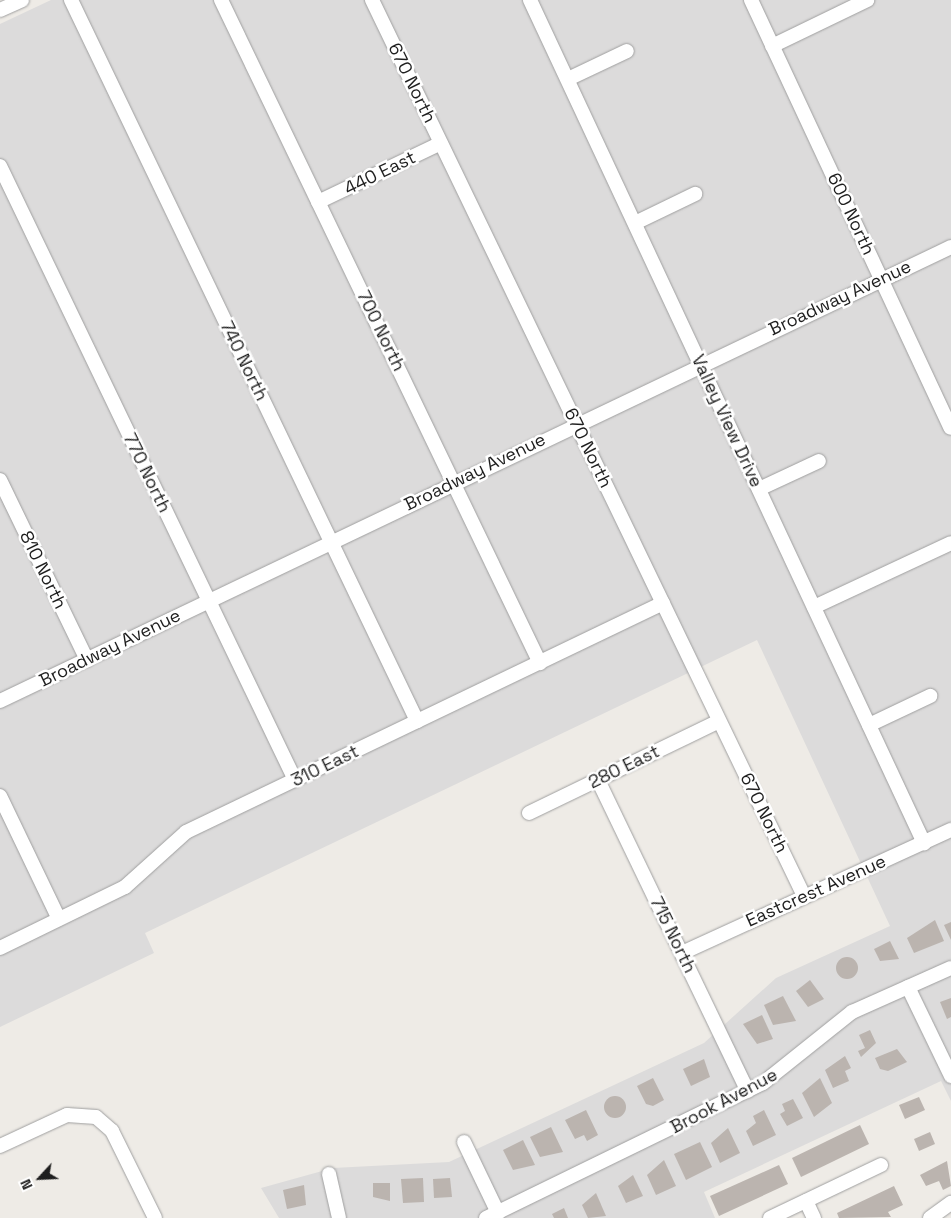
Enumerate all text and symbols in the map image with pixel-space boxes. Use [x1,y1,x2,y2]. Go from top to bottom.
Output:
street label: 670 North [383,40,441,126]
street label: 440 East [341,146,419,200]
street label: 600 North [823,170,879,258]
street label: Broadway Avenue [765,256,915,340]
street label: 700 North [352,287,410,375]
street label: 740 North [216,318,272,404]
street label: Valley View Drive [687,351,767,491]
street label: 670 North [559,405,617,491]
street label: Broadway Avenue [401,428,549,516]
street label: 770 North [119,430,175,516]
street label: 810 North [15,527,71,613]
street label: Broadway Avenue [36,604,184,692]
street label: 310 East [288,740,362,792]
street label: 280 East [585,741,663,793]
street label: 670 North [735,770,793,856]
street label: Eastcrest Avenue [743,850,889,932]
street label: 715 North [645,893,701,977]
street label: Brook Avenue [667,1064,781,1138]
north arrow [15,1153,65,1203]
text: N [16,1176,37,1192]

